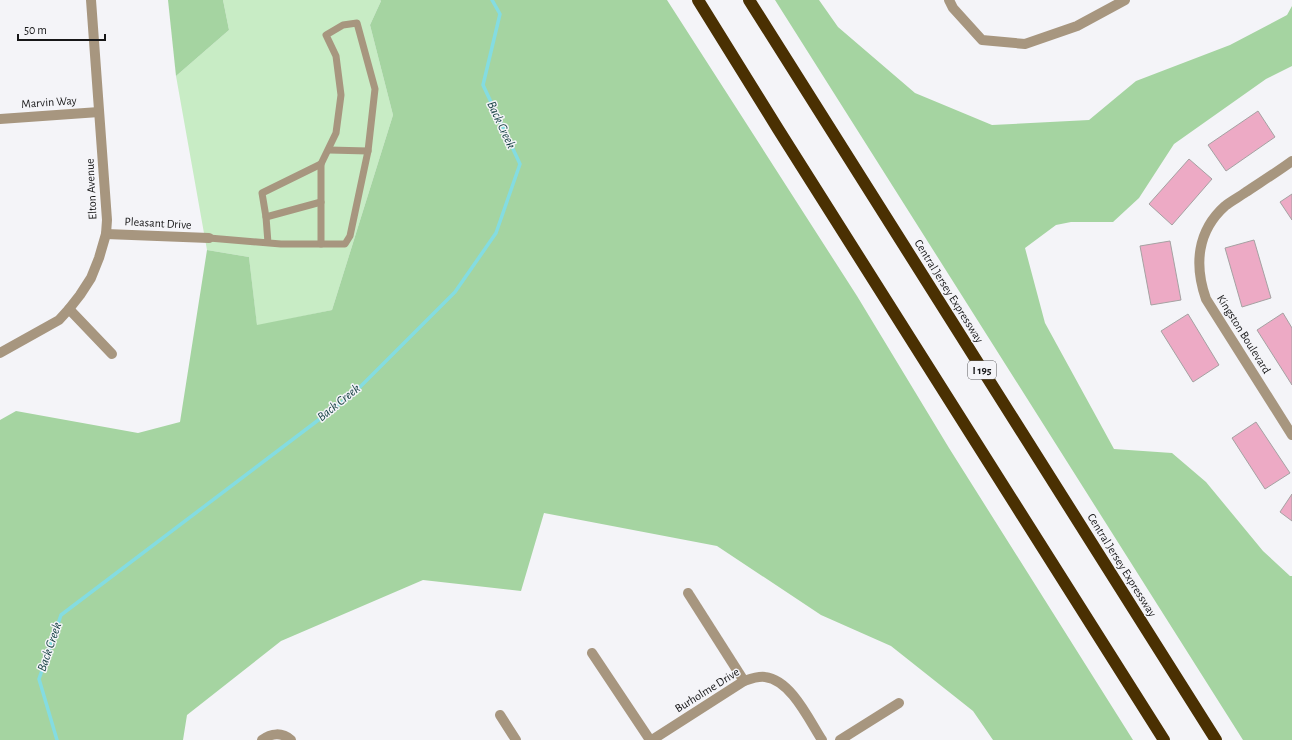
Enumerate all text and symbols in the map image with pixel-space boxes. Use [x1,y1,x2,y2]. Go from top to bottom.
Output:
scale bar [18,16,105,42]
text: 50 m [24,24,47,36]
street label: Marvin Way [21,94,77,111]
water label: Back Creek [484,99,518,151]
street label: Elton Avenue [83,158,99,220]
street label: Pleasant Drive [124,215,192,231]
street label: Central Jersey Expressway [911,237,986,345]
street label: Kingston Boulevard [1215,292,1273,376]
road number: I 195 [968,361,996,379]
water label: Back Creek [315,382,363,424]
street label: Central Jersey Expressway [1084,511,1159,619]
water label: Back Creek [36,621,64,673]
street label: Burholme Drive [673,665,741,715]

